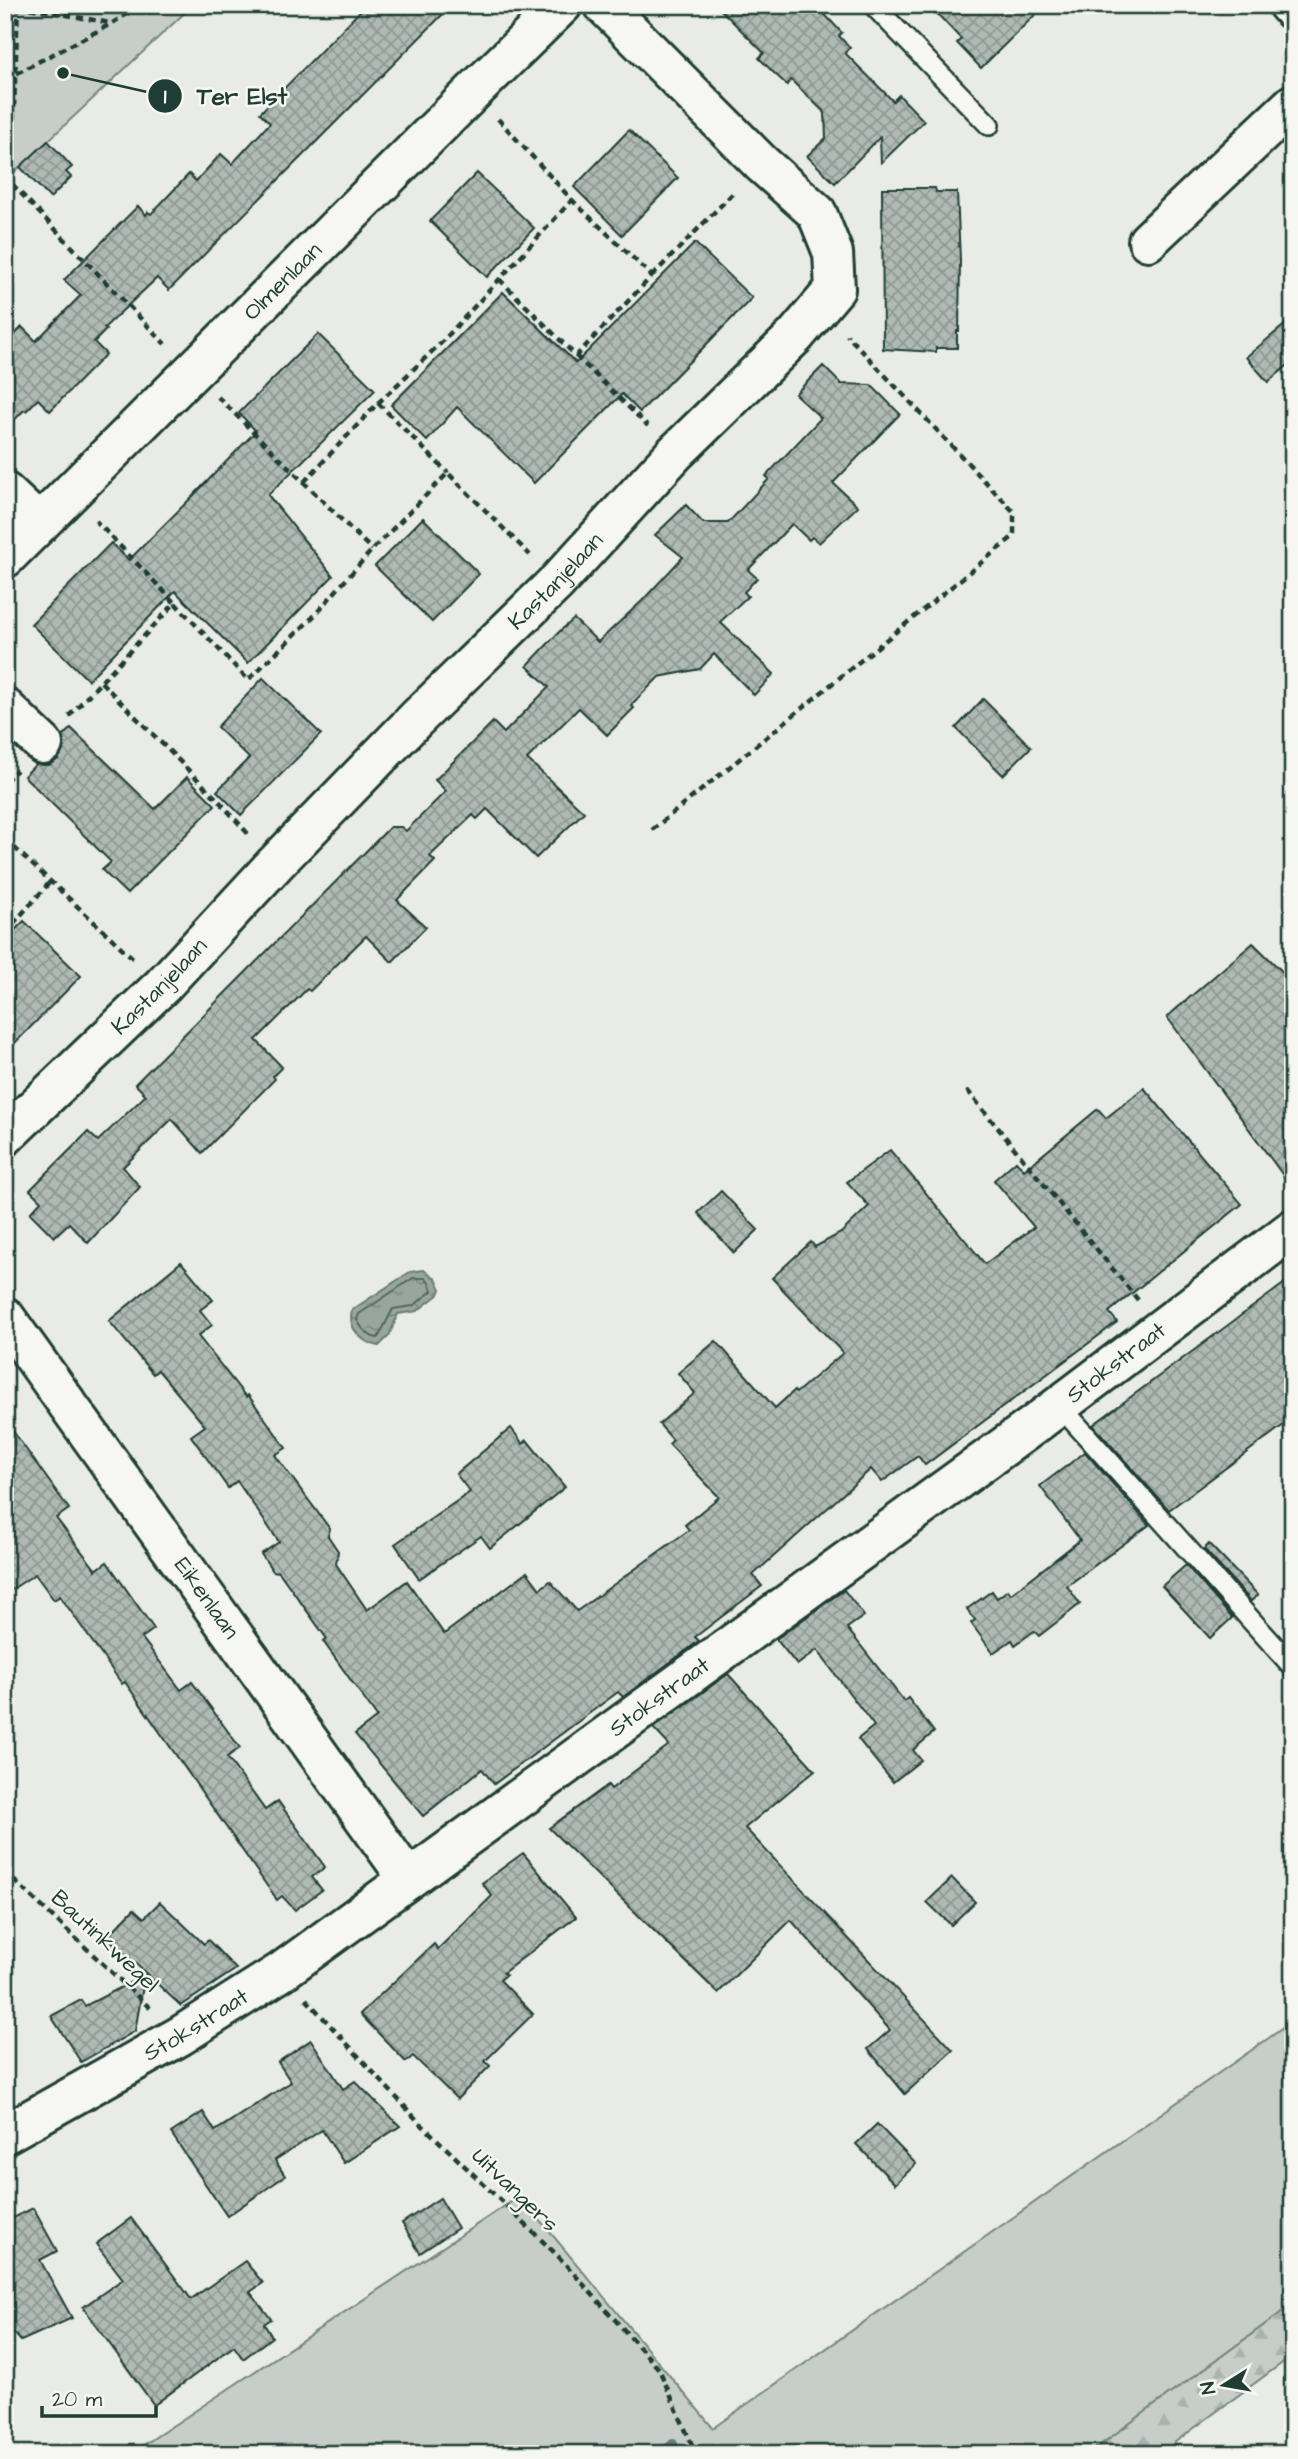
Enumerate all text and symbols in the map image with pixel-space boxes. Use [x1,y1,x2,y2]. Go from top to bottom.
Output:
callout: Ter Elst [148,73,301,118]
text: Ter Elst [196,80,288,114]
text: 1 [164,82,167,111]
street label: Olmenlaan [236,235,329,328]
street label: Kastanjelaan [501,525,611,637]
street label: Kastanjelaan [104,931,215,1042]
street label: Stokstraat [1060,1314,1173,1411]
street label: Eikenlaan [166,1551,247,1646]
street label: Stokstraat [603,1649,717,1744]
street label: Bautinkwegel [43,1883,166,2000]
street label: Stokstraat [138,1980,255,2069]
street label: Uitvangers [464,2141,565,2240]
north arrow [1190,2350,1260,2420]
scale bar [42,2375,156,2419]
text: N [1194,2379,1223,2396]
text: 20 m [52,2385,103,2414]

